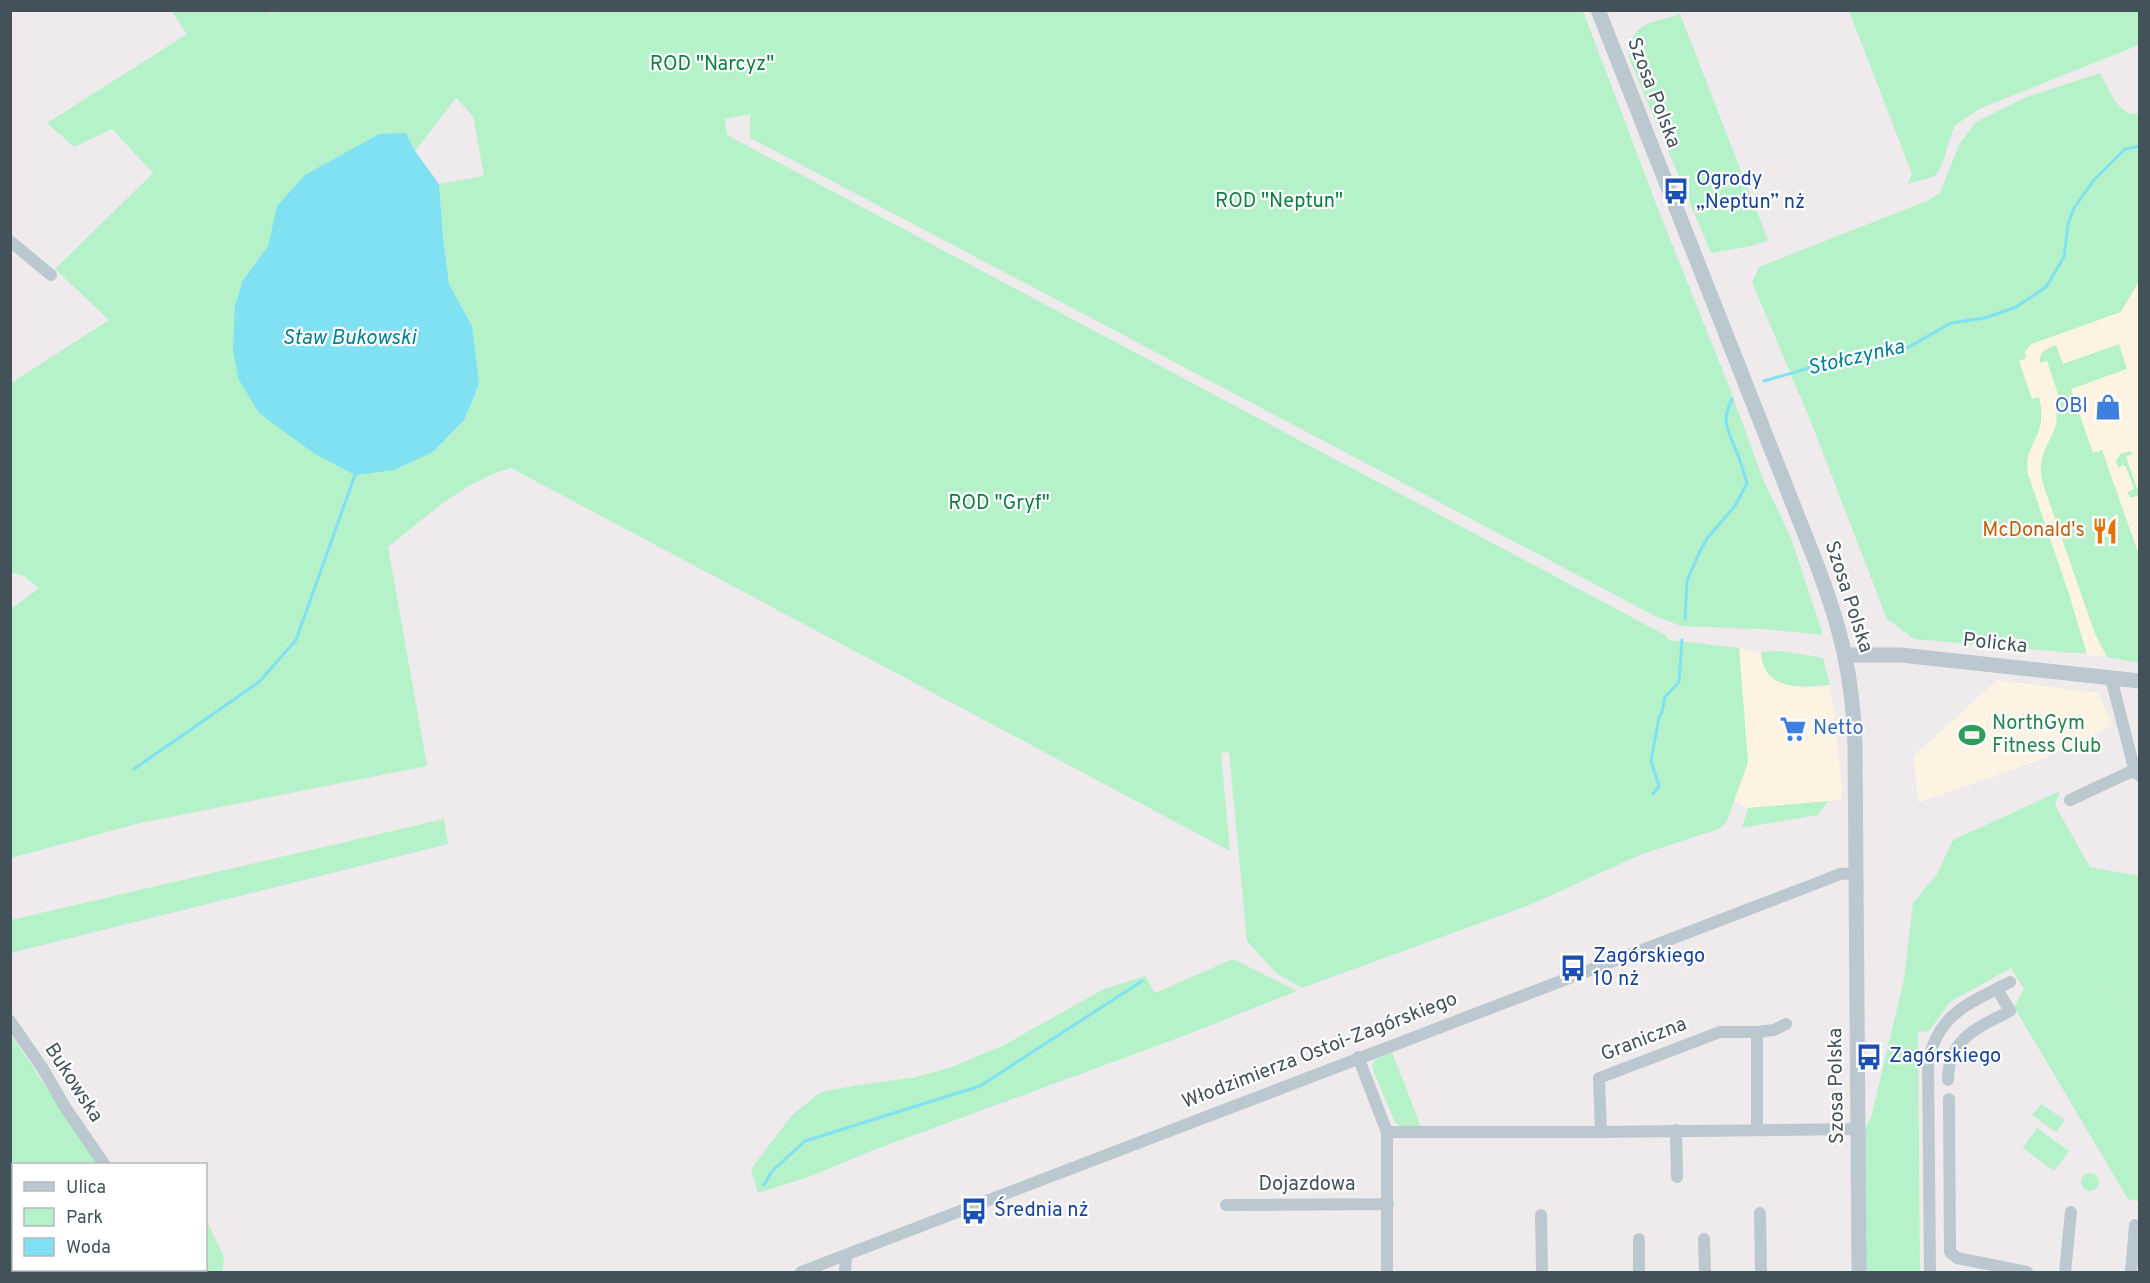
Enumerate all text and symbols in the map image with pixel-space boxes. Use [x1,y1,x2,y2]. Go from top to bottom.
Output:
street label: Szosa Polska [1620,34,1686,152]
park label: ROD "Narcyz" [650,52,774,78]
place label: Ogrody „Neptun” nż [1696,167,1805,216]
bus stop icon: Ogrody „Neptun” nż [1661,176,1691,206]
park label: ROD "Neptun" [1215,189,1343,215]
water label: Staw Bukowski [282,325,418,352]
water label: Stołczynka [1805,334,1907,382]
shop icon: OBI [2093,392,2123,422]
place label: OBI [2055,394,2088,420]
park label: ROD "Gryf" [948,491,1050,517]
restaurant icon: McDonald's [2090,516,2120,546]
place label: McDonald's [1982,518,2085,544]
street label: Szosa Polska [1818,538,1878,656]
street label: Policka [1961,628,2029,660]
place label: NorthGym Fitness Club [1992,711,2101,760]
supermarket icon: Netto [1778,714,1808,744]
place label: Netto [1813,716,1864,742]
sports icon: NorthGym Fitness Club [1957,720,1987,750]
place label: Zagórskiego 10 nż [1593,944,1705,993]
bus stop icon: Zagórskiego 10 nż [1558,953,1588,983]
street label: Włodzimierza Ostoi-Zagórskiego [1179,986,1461,1116]
street label: Graniczna [1597,1012,1691,1068]
street label: Szosa Polska [1823,1028,1851,1144]
street label: Bukowska [38,1038,108,1128]
bus stop icon: Zagórskiego [1854,1042,1884,1072]
place label: Zagórskiego [1889,1044,2001,1070]
legend [12,1163,207,1271]
street label: Dojazdowa [1259,1172,1355,1198]
text: Ulica [66,1177,106,1200]
bus stop icon: Średnia nż [959,1196,989,1226]
place label: Średnia nż [994,1196,1089,1224]
text: Park [66,1207,103,1230]
text: Woda [66,1237,111,1260]

